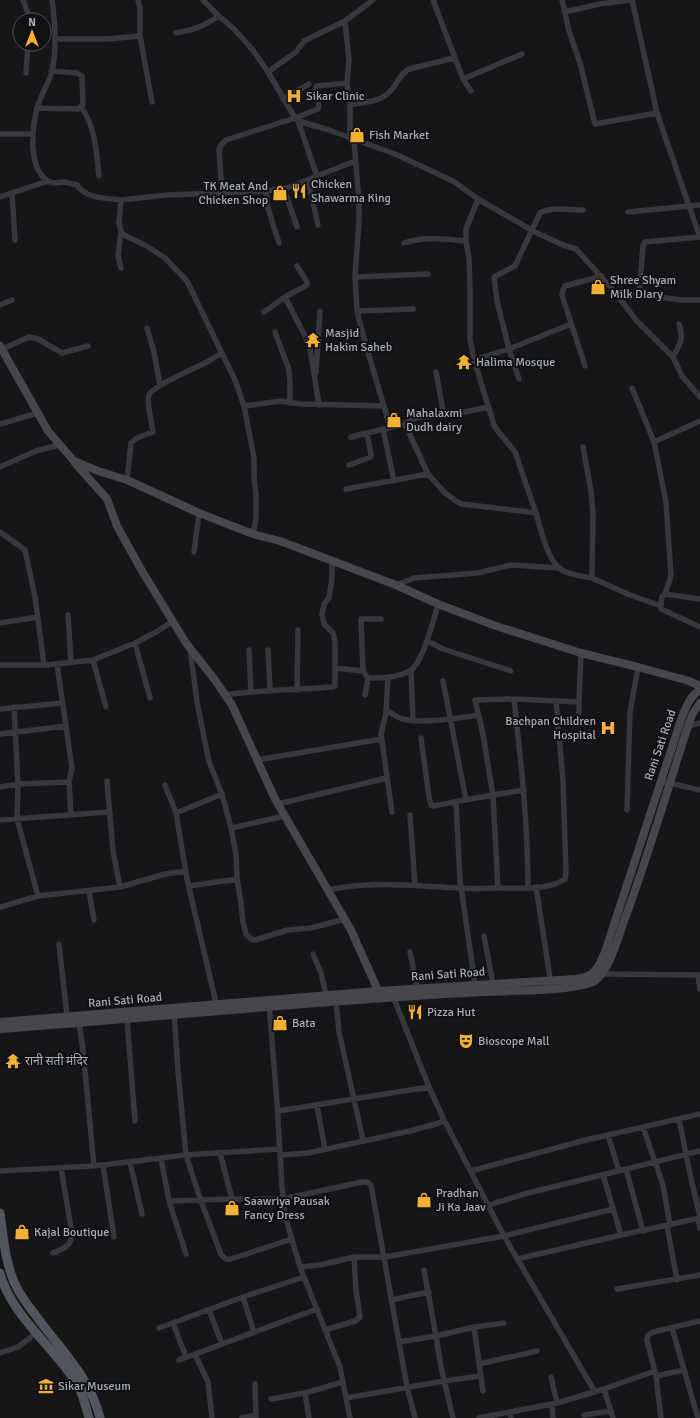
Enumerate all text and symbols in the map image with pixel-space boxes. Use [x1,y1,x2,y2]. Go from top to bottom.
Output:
north arrow [12,12,52,52]
text: N [28,16,36,29]
hospital icon: Sikar Clinic [285,87,303,105]
place label: Sikar Clinic [306,89,365,104]
shop icon: Fish Market [348,126,366,144]
place label: Fish Market [369,128,429,143]
place label: Chicken Shawarma King [311,177,391,206]
place label: TK Meat And Chicken Shop [199,179,268,208]
restaurant icon: Chicken Shawarma King [290,182,308,200]
shop icon: TK Meat And Chicken Shop [271,184,289,202]
place label: Shree Shyam Milk DIary [610,273,676,302]
shop icon: Shree Shyam Milk DIary [589,278,607,296]
place label: Masjid Hakim Saheb [325,326,392,355]
temple icon: Masjid Hakim Saheb [304,331,322,349]
temple icon: Halima Mosque [455,353,473,371]
place label: Halima Mosque [476,355,555,370]
place label: Mahalaxmi Dudh dairy [406,406,462,435]
shop icon: Mahalaxmi Dudh dairy [385,411,403,429]
street label: Rani Sati Road [641,708,680,783]
place label: Bachpan Children Hospital [505,714,596,743]
hospital icon: Bachpan Children Hospital [599,719,617,737]
street label: Rani Sati Road [411,964,486,985]
street label: Rani Sati Road [87,990,163,1011]
restaurant icon: Pizza Hut [406,1003,424,1021]
place label: Pizza Hut [427,1005,475,1020]
shop icon: Bata [271,1014,289,1032]
place label: Bata [292,1016,316,1031]
theatre icon: Bioscope Mall [457,1032,475,1050]
place label: Bioscope Mall [478,1034,550,1049]
temple icon: रानी सती मंदिर [4,1052,22,1070]
place label: रानी सती मंदिर [25,1053,89,1069]
place label: Pradhan Ji Ka Jaav [436,1186,486,1215]
shop icon: Pradhan Ji Ka Jaav [415,1191,433,1209]
place label: Saawriya Pausak Fancy Dress [244,1194,330,1223]
shop icon: Saawriya Pausak Fancy Dress [223,1199,241,1217]
shop icon: Kajal Boutique [13,1223,31,1241]
place label: Kajal Boutique [34,1225,109,1240]
museum icon: Sikar Museum [37,1377,55,1395]
place label: Sikar Museum [58,1379,131,1394]

